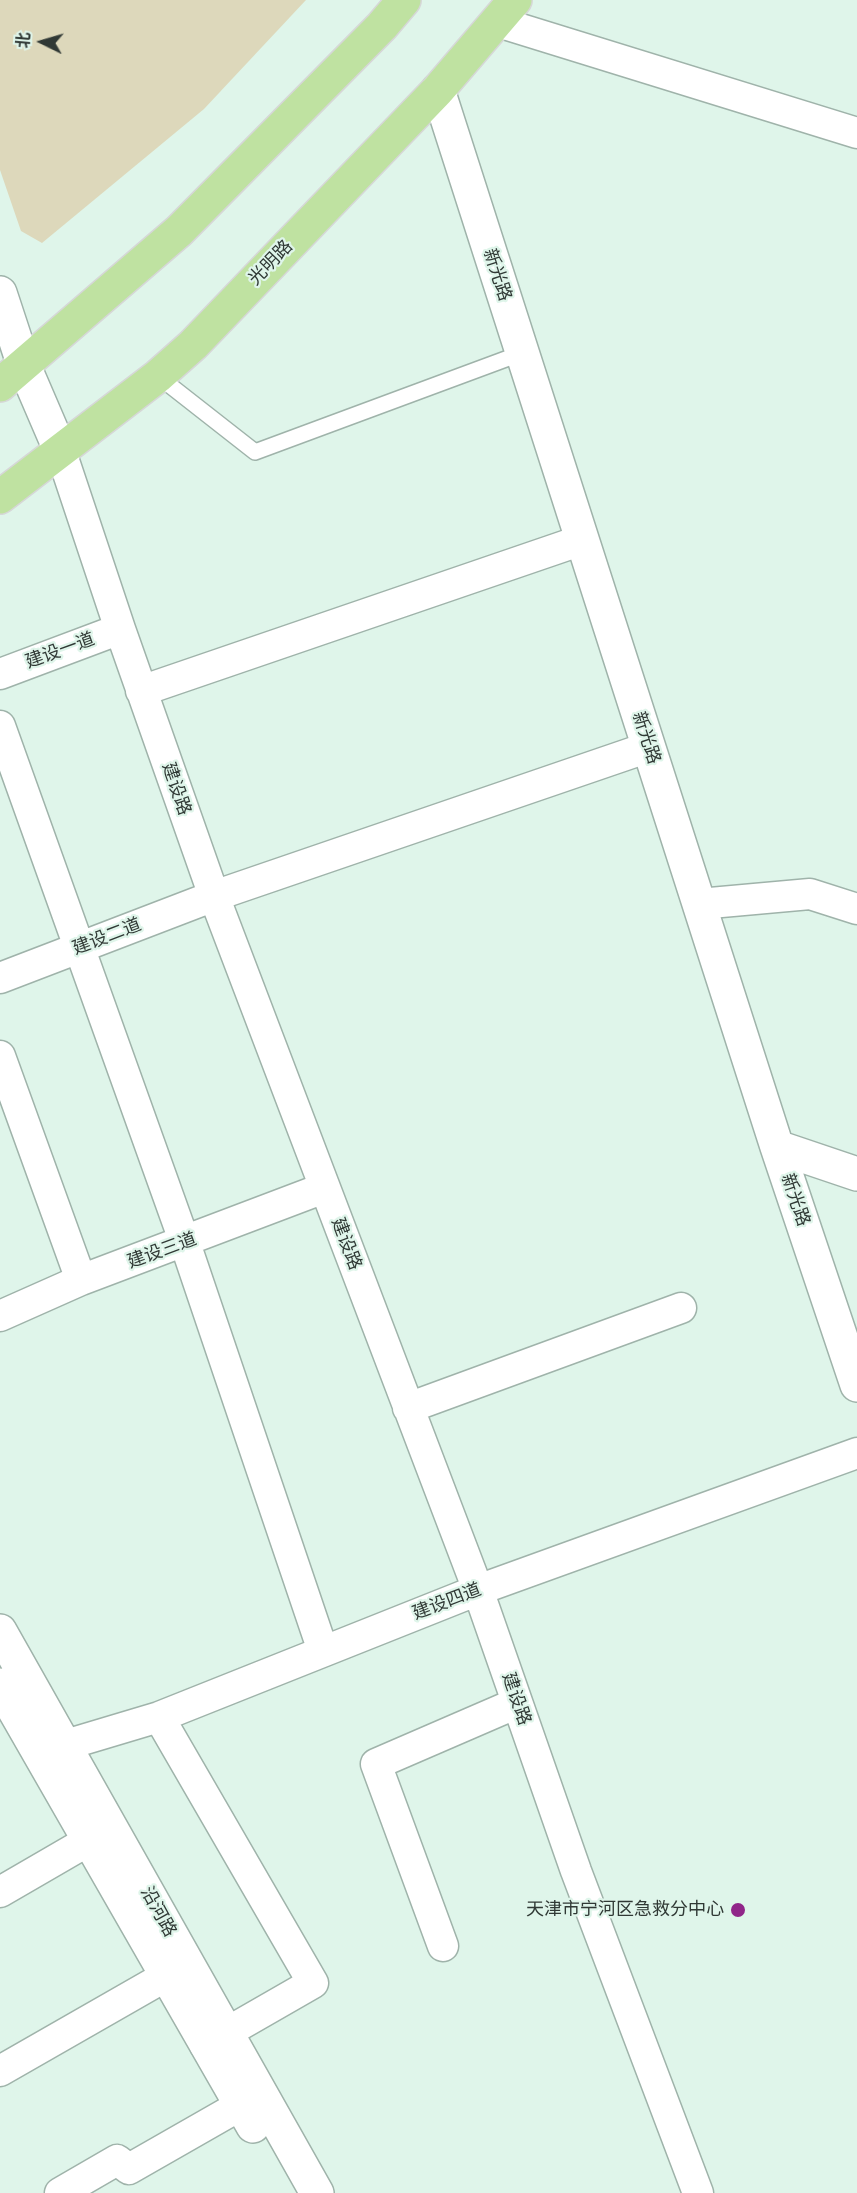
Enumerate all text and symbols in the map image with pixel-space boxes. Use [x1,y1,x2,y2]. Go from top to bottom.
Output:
north arrow [12,12,72,72]
text: 北 [13,32,34,49]
street label: 光明路 [244,236,298,290]
street label: 新光路 [478,246,516,304]
street label: 建设一道 [22,629,98,673]
street label: 新光路 [627,709,665,767]
street label: 建设路 [157,760,195,818]
street label: 建设二道 [70,914,144,960]
street label: 新光路 [776,1171,814,1229]
street label: 建设路 [326,1215,366,1273]
street label: 建设三道 [124,1229,200,1273]
street label: 建设四道 [410,1579,484,1625]
street label: 建设路 [497,1670,535,1728]
street label: 沿河路 [135,1883,181,1941]
place label: 天津市宁河区急救分中心 [526,1899,724,1921]
marker: 天津市宁河区急救分中心 [729,1901,747,1919]

